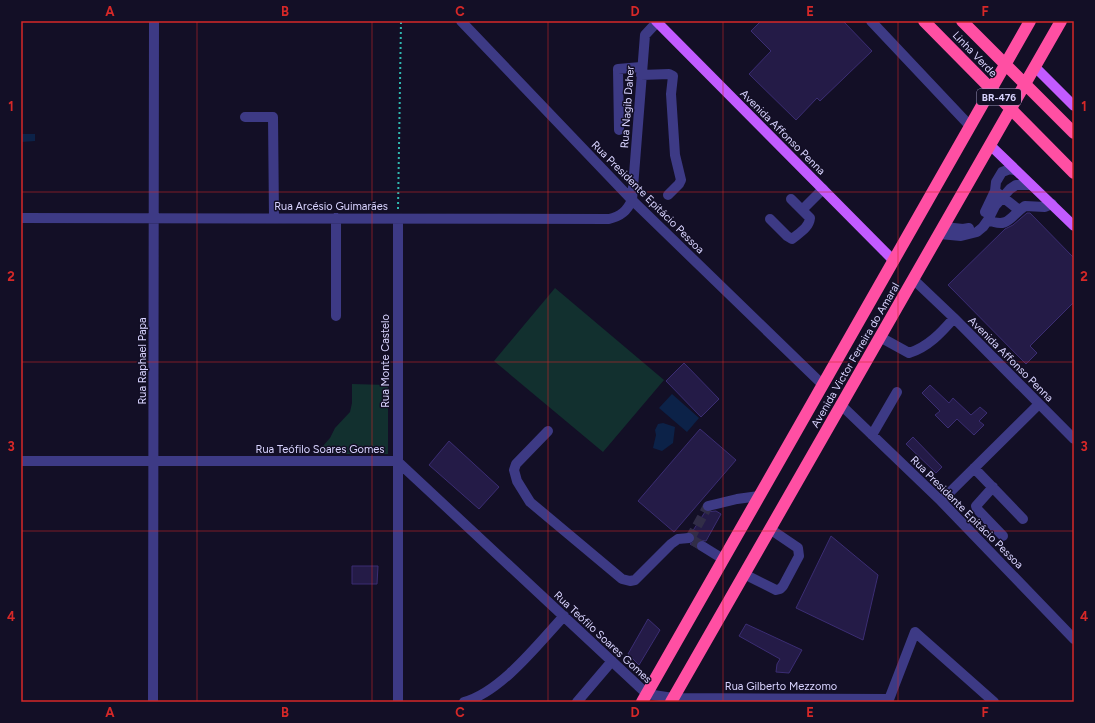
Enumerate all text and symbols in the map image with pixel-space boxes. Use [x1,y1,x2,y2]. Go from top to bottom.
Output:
text: A [105,4,115,19]
text: B [281,4,289,19]
text: C [455,4,465,19]
text: D [630,4,640,19]
text: E [806,4,814,19]
text: F [981,4,989,19]
street label: Linha Verde [950,29,1000,80]
street label: Rua Nagib Daher [618,65,637,149]
street label: Avenida Affonso Penna [737,87,828,178]
road number: BR-476 [977,89,1021,105]
text: 1 [8,99,14,114]
text: 1 [1081,99,1087,114]
street label: Rua Presidente Epitácio Pessoa [589,138,707,256]
street label: Rua Arcésio Guimarães [274,200,388,213]
text: 2 [7,269,15,284]
text: 2 [1080,269,1088,284]
street label: Avenida Victor Ferreira do Amaral [809,280,902,430]
street label: Rua Monte Castelo [379,314,392,408]
street label: Avenida Affonso Penna [965,314,1056,405]
street label: Rua Raphael Papa [136,317,149,405]
text: 3 [7,439,15,454]
text: 3 [1080,439,1088,454]
street label: Rua Teófilo Soares Gomes [256,443,384,456]
street label: Rua Presidente Epitácio Pessoa [908,453,1026,571]
street label: Rua Teófilo Soares Gomes [551,589,654,686]
text: 4 [7,609,15,624]
text: 4 [1080,609,1088,624]
street label: Rua Gilberto Mezzomo [725,680,837,693]
text: A [105,705,115,720]
text: B [281,705,289,720]
text: C [455,705,465,720]
text: D [630,705,640,720]
text: E [806,705,814,720]
text: F [981,705,989,720]

